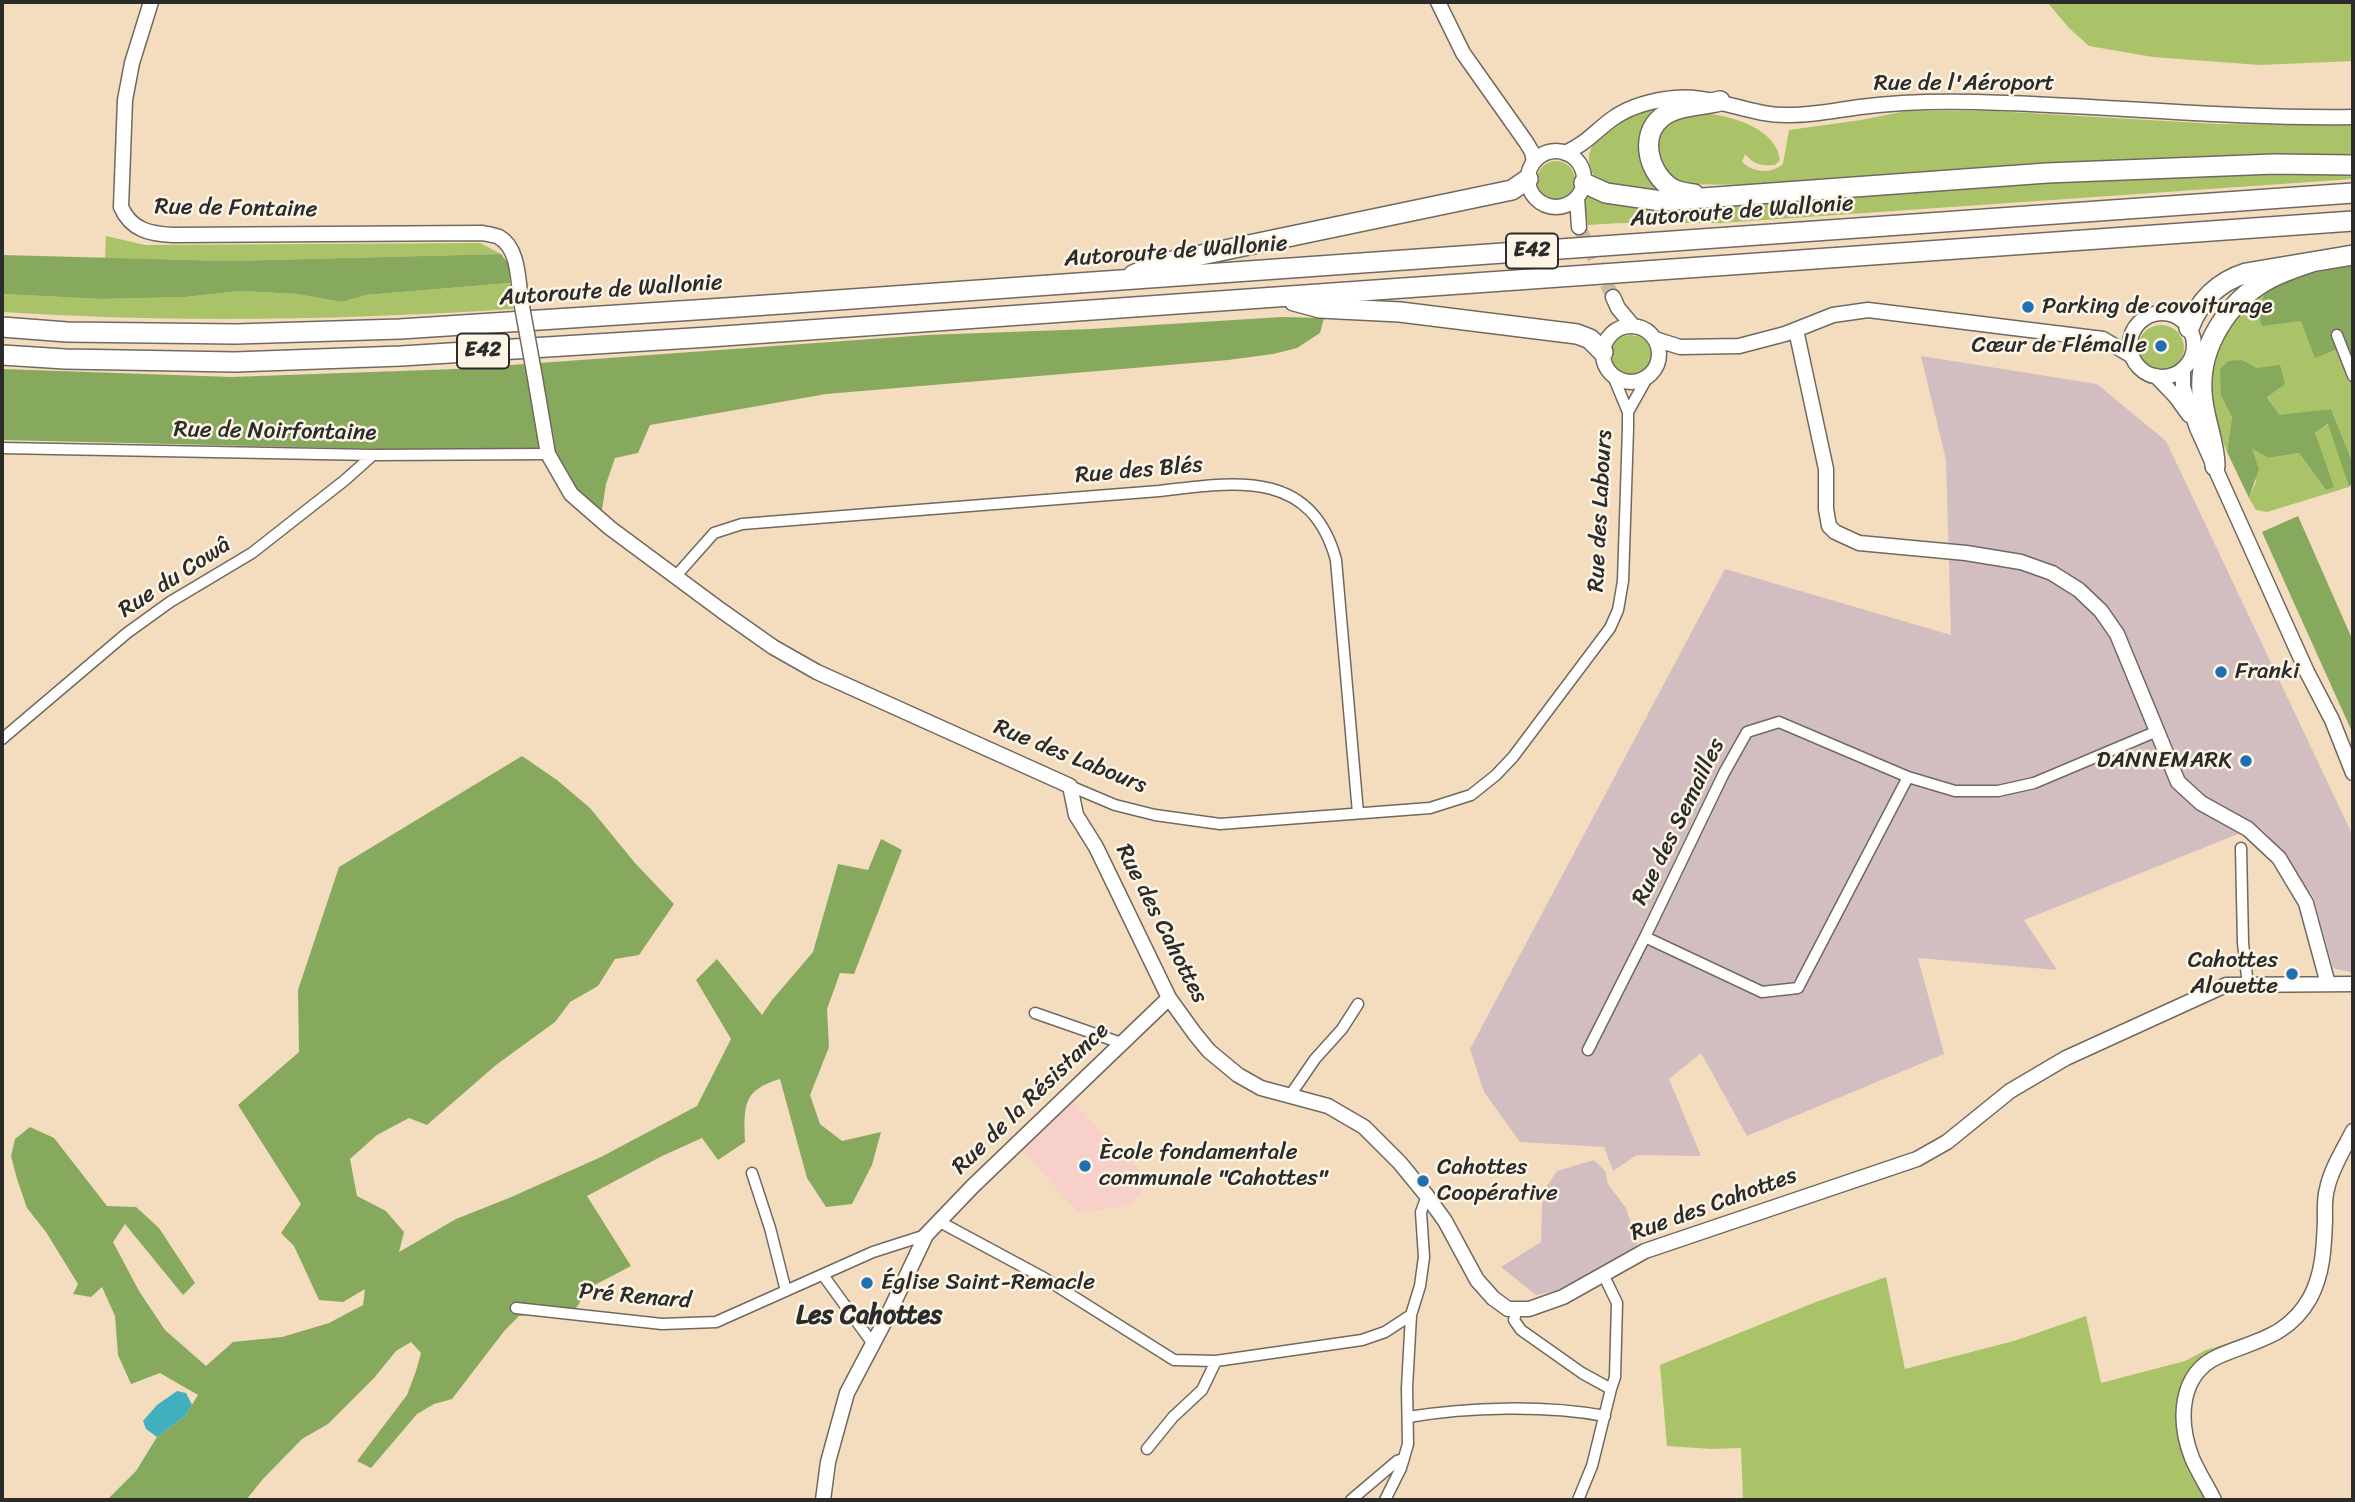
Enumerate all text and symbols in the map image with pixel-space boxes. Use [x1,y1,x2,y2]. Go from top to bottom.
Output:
street label: Rue de l'Aéroport [1874,70,2054,98]
street label: Autoroute de Wallonie [1629,190,1855,234]
street label: Rue de Fontaine [154,194,318,224]
street label: Autoroute de Wallonie [1063,230,1289,274]
road number: E42 [1506,233,1558,268]
street label: Autoroute de Wallonie [498,269,724,313]
place label: Parking de covoiturage [2042,293,2273,321]
marker: Parking de covoiturage [2020,299,2036,315]
place label: Cœur de Flémalle [1972,332,2147,360]
road number: E42 [457,334,509,368]
marker: Cœur de Flémalle [2153,338,2169,354]
street label: Rue de Noirfontaine [173,416,377,448]
street label: Rue des Labours [1583,429,1619,593]
street label: Rue des Blés [1074,452,1204,490]
street label: Rue du Cowâ [114,532,236,624]
place label: Franki [2235,658,2299,686]
marker: Franki [2213,664,2229,680]
street label: Rue des Labours [990,714,1150,800]
street label: Rue des Semailles [1627,734,1731,910]
place label: DANNEMARK [2097,747,2232,775]
marker: DANNEMARK [2238,753,2254,769]
street label: Rue des Cahottes [1109,840,1213,1008]
place label: Cahottes Alouette [2188,947,2278,1001]
marker: Cahottes Alouette [2284,966,2300,982]
street label: Rue de la Résistance [947,1017,1115,1181]
place label: Ècole fondamentale communale "Cahottes" [1099,1139,1327,1193]
place label: Cahottes Coopérative [1437,1154,1558,1208]
marker: Ècole fondamentale communale "Cahottes" [1077,1158,1093,1174]
street label: Rue des Cahottes [1627,1162,1801,1248]
marker: Cahottes Coopérative [1415,1173,1431,1189]
place label: Église Saint-Remacle [881,1269,1095,1297]
marker: Église Saint-Remacle [859,1275,875,1291]
street label: Pré Renard [578,1278,692,1316]
district label: Les Cahottes [796,1300,942,1332]

